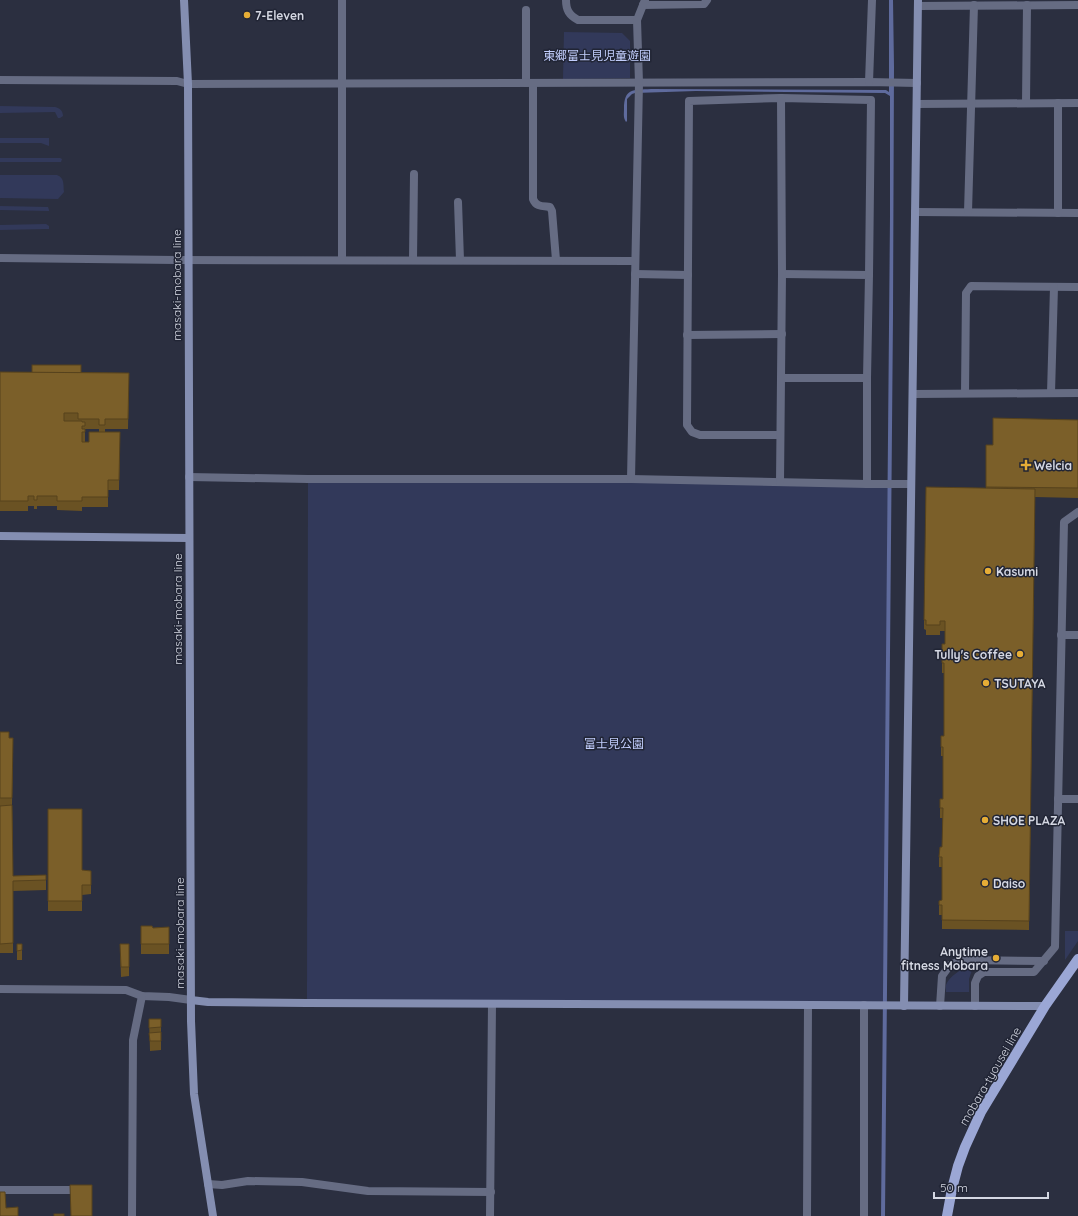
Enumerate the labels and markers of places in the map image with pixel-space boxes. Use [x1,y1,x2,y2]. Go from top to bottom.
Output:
place label: 7-Eleven [255,8,304,23]
marker: 7-Eleven [242,10,252,20]
place label: Welcia [1034,458,1072,473]
marker: Welcia [1021,460,1031,470]
place label: Kasumi [996,564,1038,579]
marker: Kasumi [983,566,993,576]
place label: Tully's Coffee [934,647,1012,662]
marker: Tully's Coffee [1015,649,1025,659]
place label: TSUTAYA [994,676,1046,691]
marker: TSUTAYA [981,678,991,688]
place label: SHOE PLAZA [993,813,1066,828]
marker: SHOE PLAZA [980,815,990,825]
place label: Daiso [993,876,1026,891]
marker: Daiso [980,878,990,888]
place label: Anytime fitness Mobara [901,944,988,973]
marker: Anytime fitness Mobara [991,953,1001,963]

